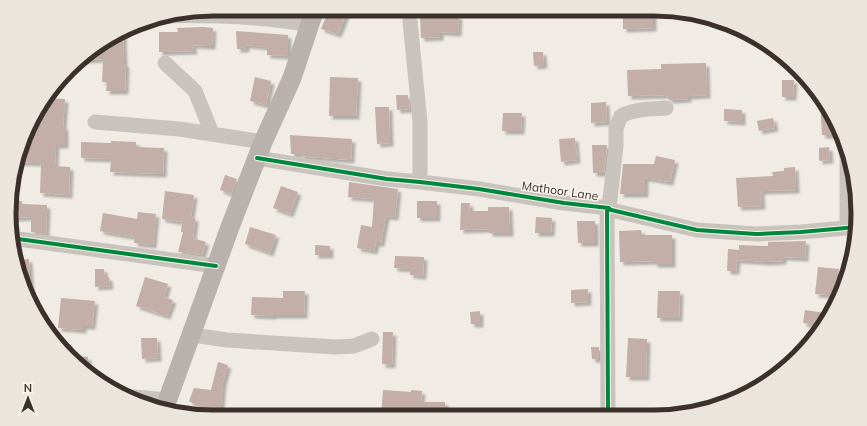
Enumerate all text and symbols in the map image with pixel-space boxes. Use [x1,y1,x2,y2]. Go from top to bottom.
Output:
street label: Mathoor Lane [521,178,599,203]
north arrow [8,378,48,418]
text: N [24,381,32,395]

